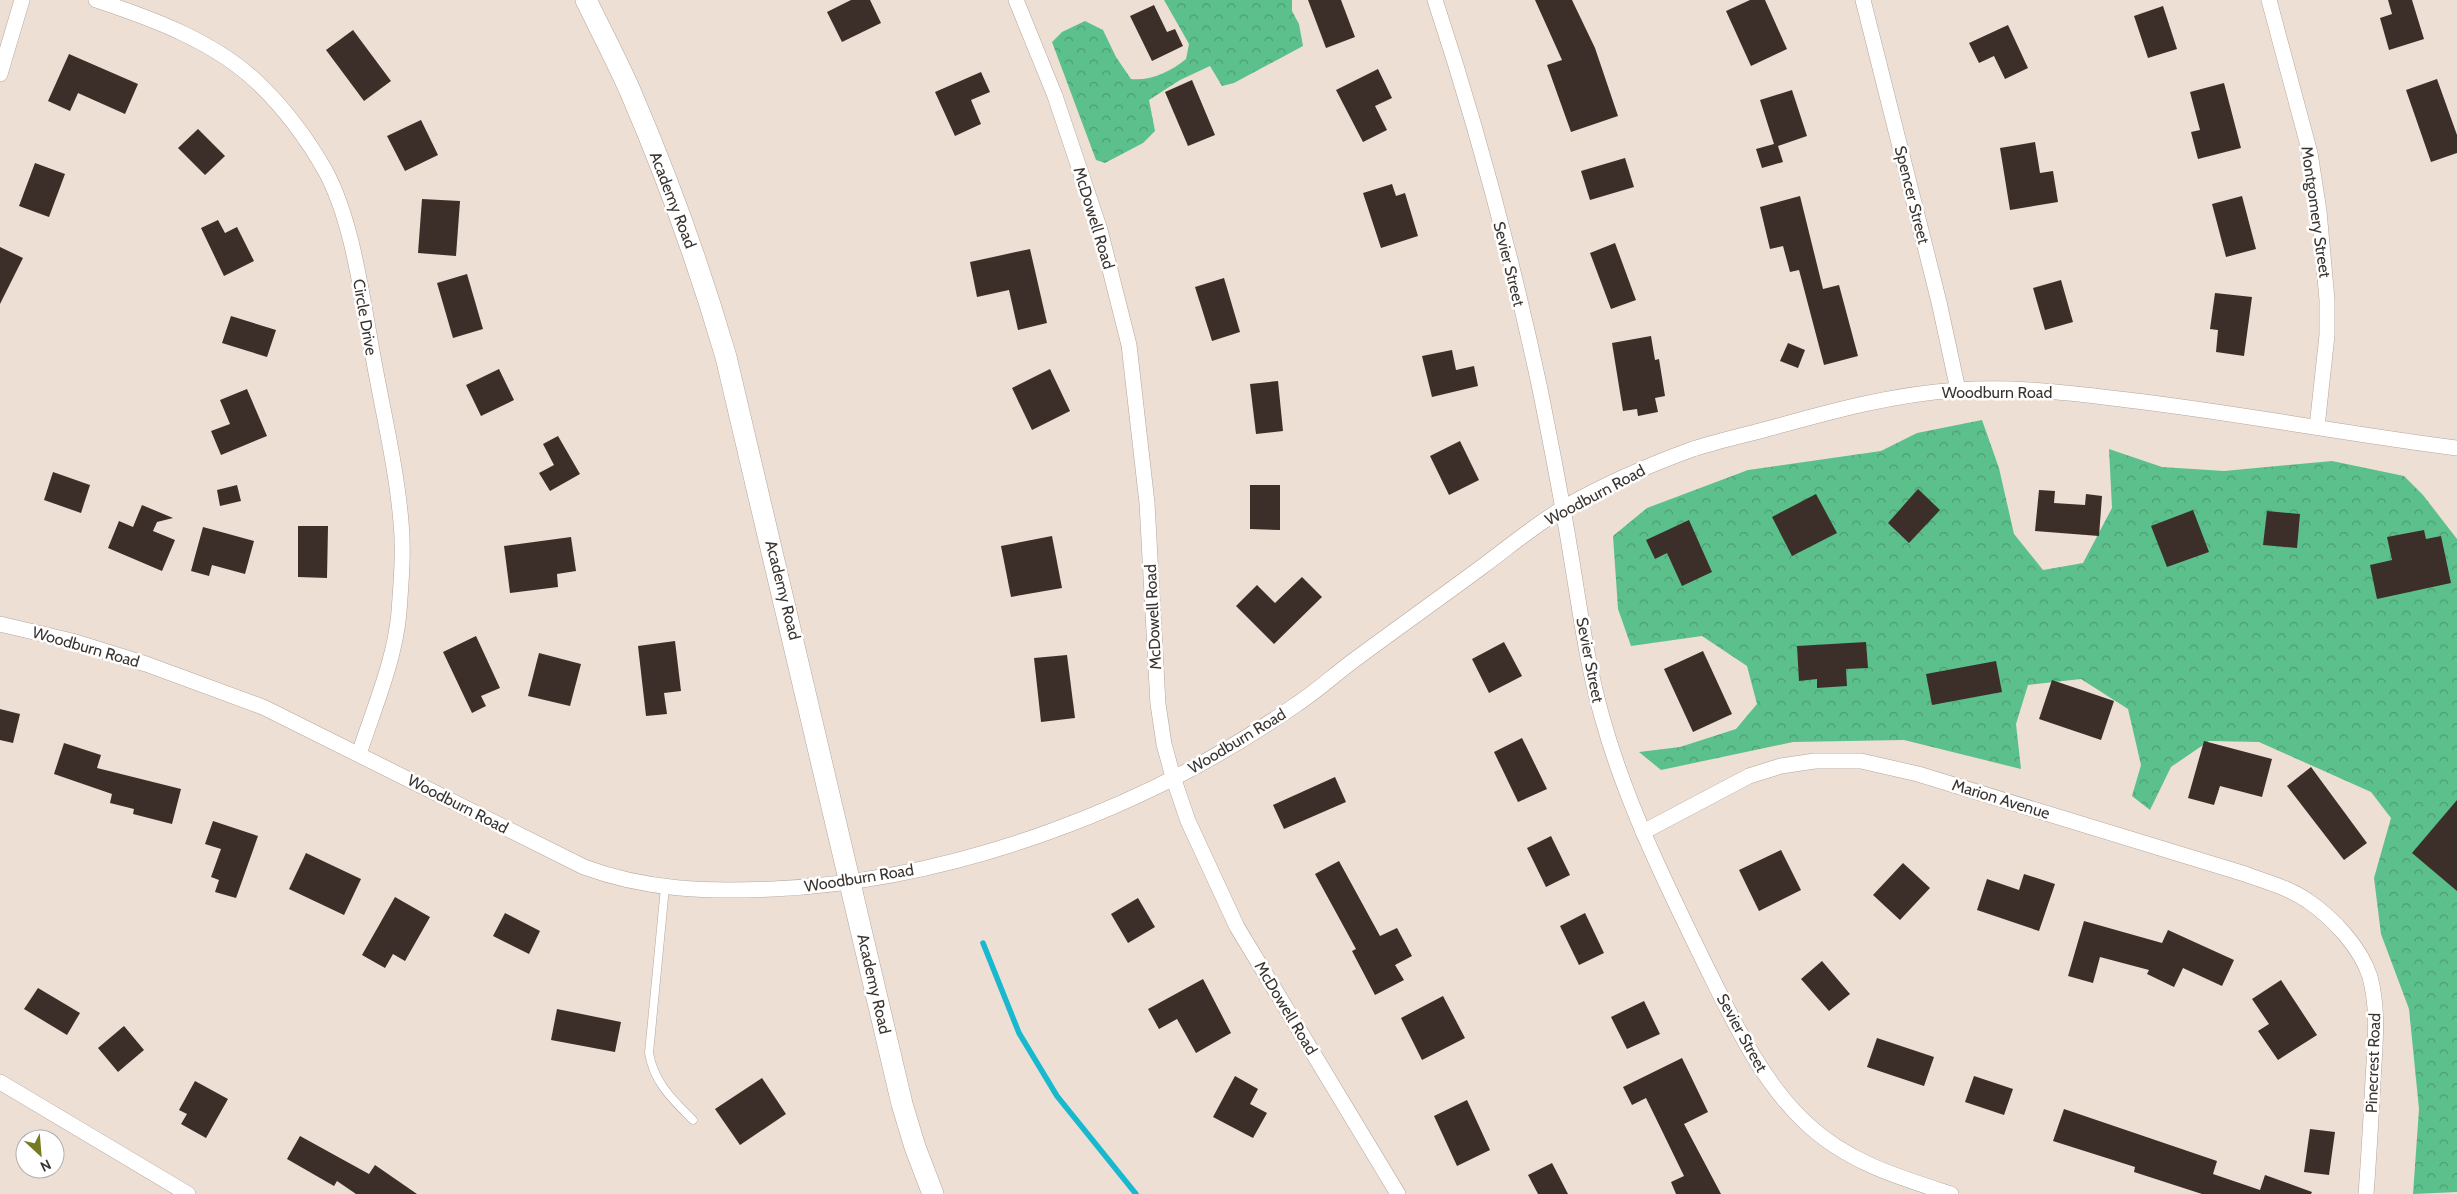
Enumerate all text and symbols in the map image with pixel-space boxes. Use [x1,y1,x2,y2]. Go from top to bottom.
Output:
street label: Spencer Street [1891,144,1934,247]
street label: Montgomery Street [2297,145,2335,280]
street label: Academy Road [646,149,700,251]
street label: McDowell Road [1069,165,1119,271]
street label: Sevier Street [1489,220,1529,309]
street label: Circle Drive [349,277,381,357]
street label: Woodburn Road [1942,383,2052,402]
street label: Woodburn Road [1542,461,1648,529]
street label: Academy Road [761,538,805,642]
street label: McDowell Road [1141,564,1165,670]
street label: Sevier Street [1572,616,1608,705]
street label: Woodburn Road [30,623,142,671]
street label: Woodburn Road [1185,704,1289,778]
street label: Woodburn Road [404,770,512,838]
street label: Marion Avenue [1950,775,2052,823]
street label: Woodburn Road [803,860,915,896]
street label: Academy Road [853,932,895,1036]
street label: McDowell Road [1251,958,1321,1058]
street label: Sevier Street [1713,990,1772,1076]
street label: Pinecrest Road [2362,1013,2384,1113]
north arrow [15,1129,65,1179]
text: N [37,1155,54,1176]

